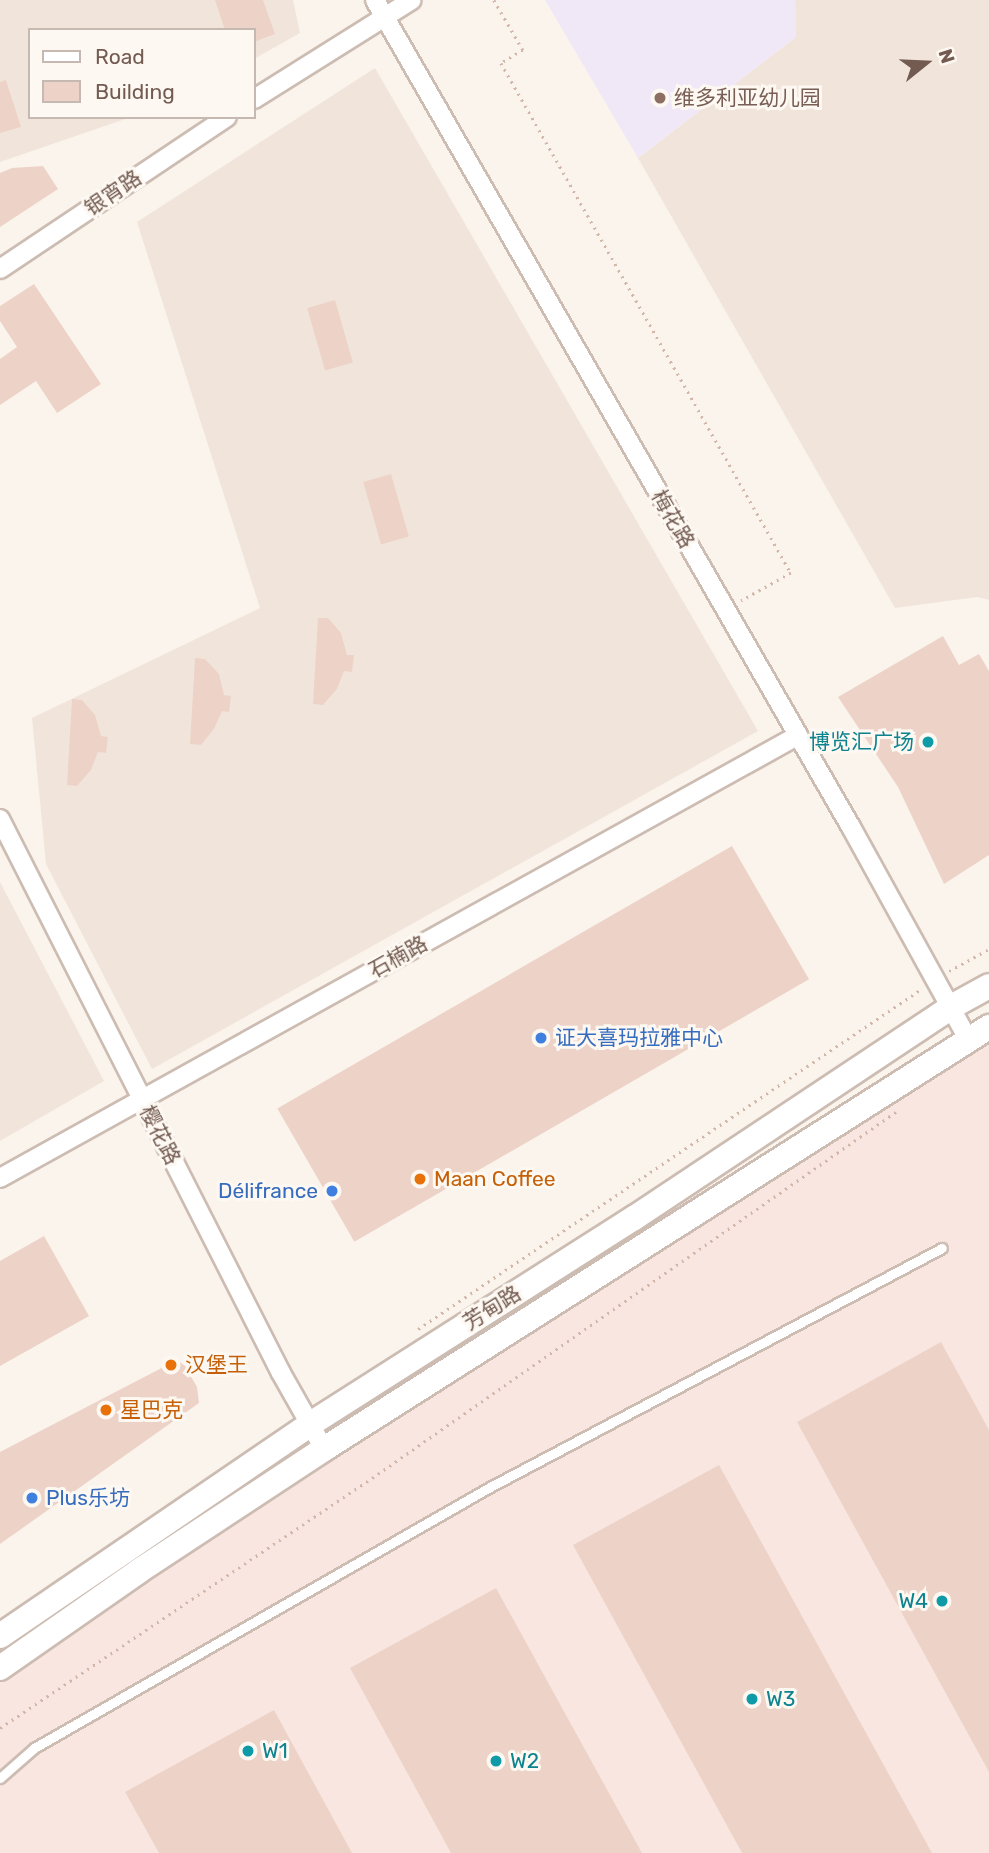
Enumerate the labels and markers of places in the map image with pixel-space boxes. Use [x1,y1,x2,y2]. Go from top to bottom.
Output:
place label: 维多利亚幼儿园 [674,85,821,111]
marker: 维多利亚幼儿园 [652,90,668,106]
place label: 博览汇广场 [809,729,914,755]
marker: 博览汇广场 [920,734,936,750]
place label: 证大喜玛拉雅中心 [555,1025,723,1051]
marker: 证大喜玛拉雅中心 [533,1030,549,1046]
place label: Maan Coffee [434,1166,555,1192]
marker: Maan Coffee [412,1171,428,1187]
place label: Délifrance [218,1178,318,1204]
marker: Délifrance [324,1183,340,1199]
place label: 汉堡王 [185,1352,248,1378]
marker: 汉堡王 [163,1357,179,1373]
place label: 星巴克 [120,1397,183,1423]
marker: 星巴克 [98,1402,114,1418]
place label: Plus乐坊 [46,1485,130,1511]
marker: Plus乐坊 [24,1490,40,1506]
place label: W4 [898,1588,928,1614]
marker: W4 [934,1593,950,1609]
place label: W3 [766,1686,795,1712]
marker: W3 [744,1691,760,1707]
place label: W1 [262,1738,288,1764]
marker: W1 [240,1743,256,1759]
place label: W2 [510,1748,539,1774]
marker: W2 [488,1753,504,1769]

